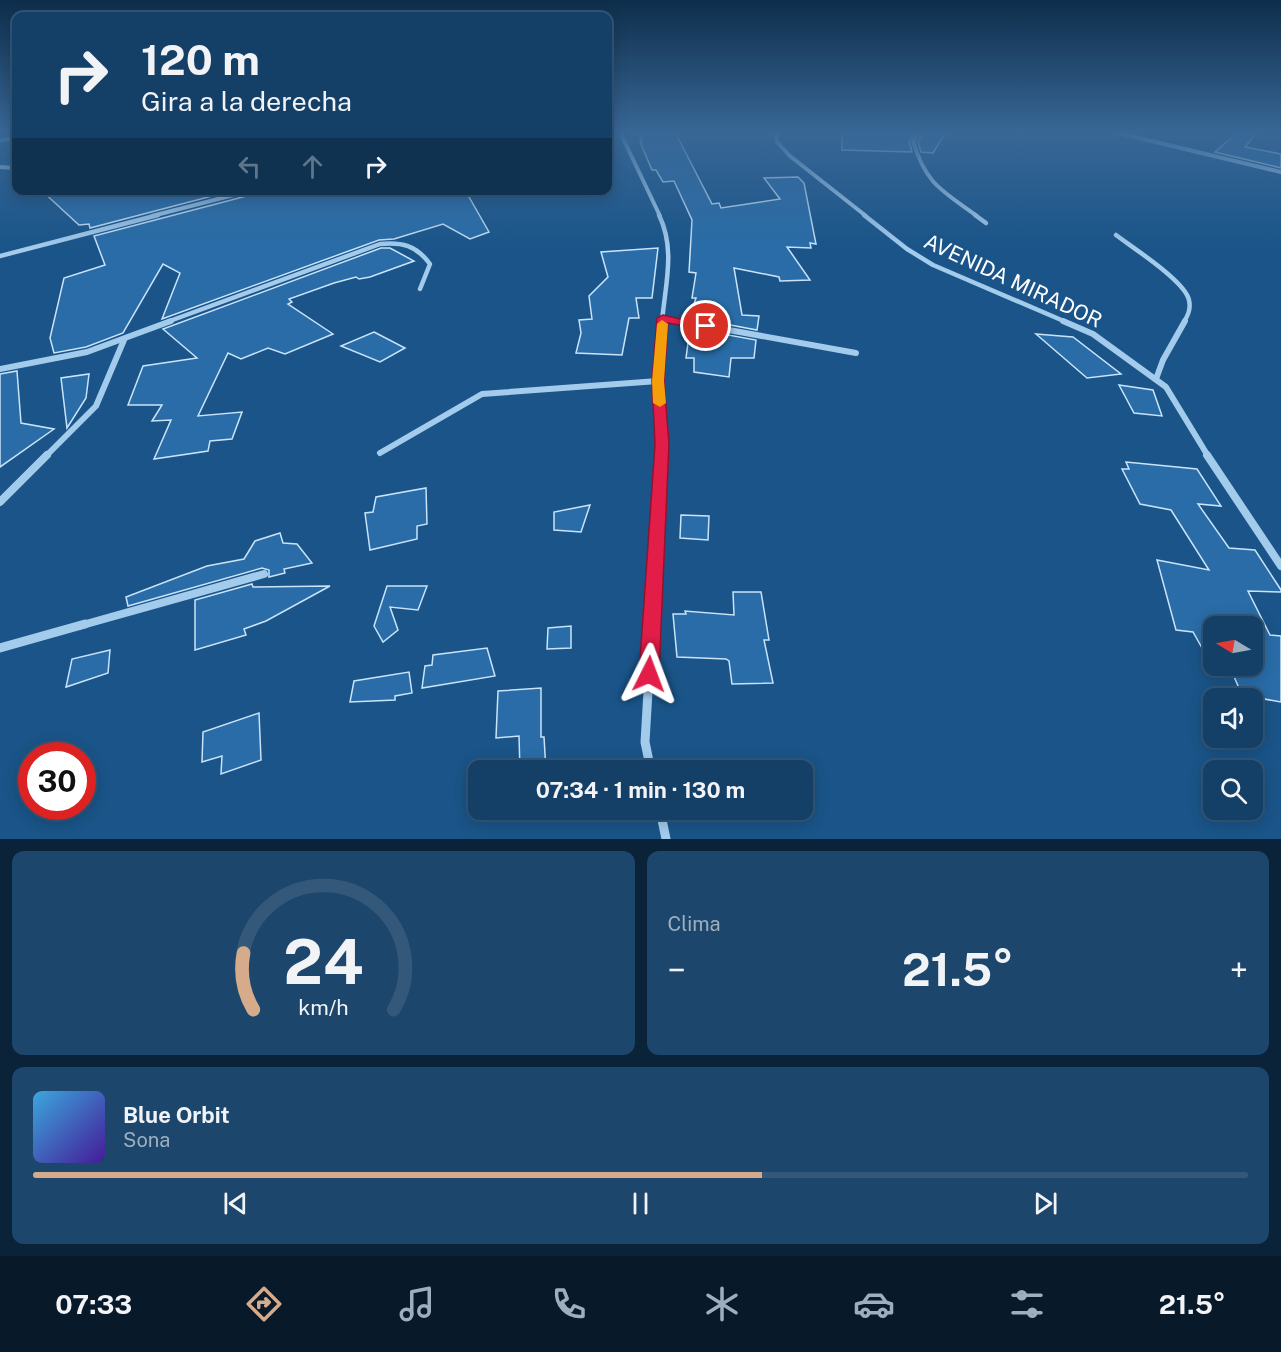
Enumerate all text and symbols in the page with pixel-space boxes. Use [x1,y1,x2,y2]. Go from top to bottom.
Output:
text: 120 m [141,35,260,84]
icon: right [42,36,120,114]
text: Gira a la derecha [141,85,352,117]
icon: left [233,150,266,183]
icon: ahead [296,150,329,183]
icon: right [359,150,392,183]
street label: AVENIDA MIRADOR [920,228,1106,333]
pin [680,300,731,351]
icon: arrive [689,309,722,342]
north arrow [1203,616,1263,676]
map controls [1203,616,1263,820]
position arrow [617,642,681,706]
button: sound [1203,688,1263,748]
speed limit sign: 30 [18,742,96,820]
button: search [1203,760,1263,820]
text: 07:34 · 1 min · 130 m [536,777,745,803]
text: Clima [668,912,721,936]
text: 24 [283,925,364,998]
text: 21.5° [902,943,1014,996]
text: − [668,951,686,989]
text: + [1230,951,1248,989]
text: km/h [298,995,348,1020]
text: Blue Orbit [123,1102,230,1128]
text: Sona [123,1128,170,1152]
icon: previous [219,1187,252,1220]
icon: pause [624,1187,657,1220]
icon: next [1029,1187,1062,1220]
icon: directions [243,1283,285,1325]
icon: music [396,1283,438,1325]
icon: phone [548,1283,590,1325]
icon: climate [701,1283,743,1325]
icon: car [853,1283,895,1325]
icon: filters [1006,1283,1048,1325]
text: 07:33 [55,1288,132,1320]
text: 21.5° [1159,1288,1226,1320]

